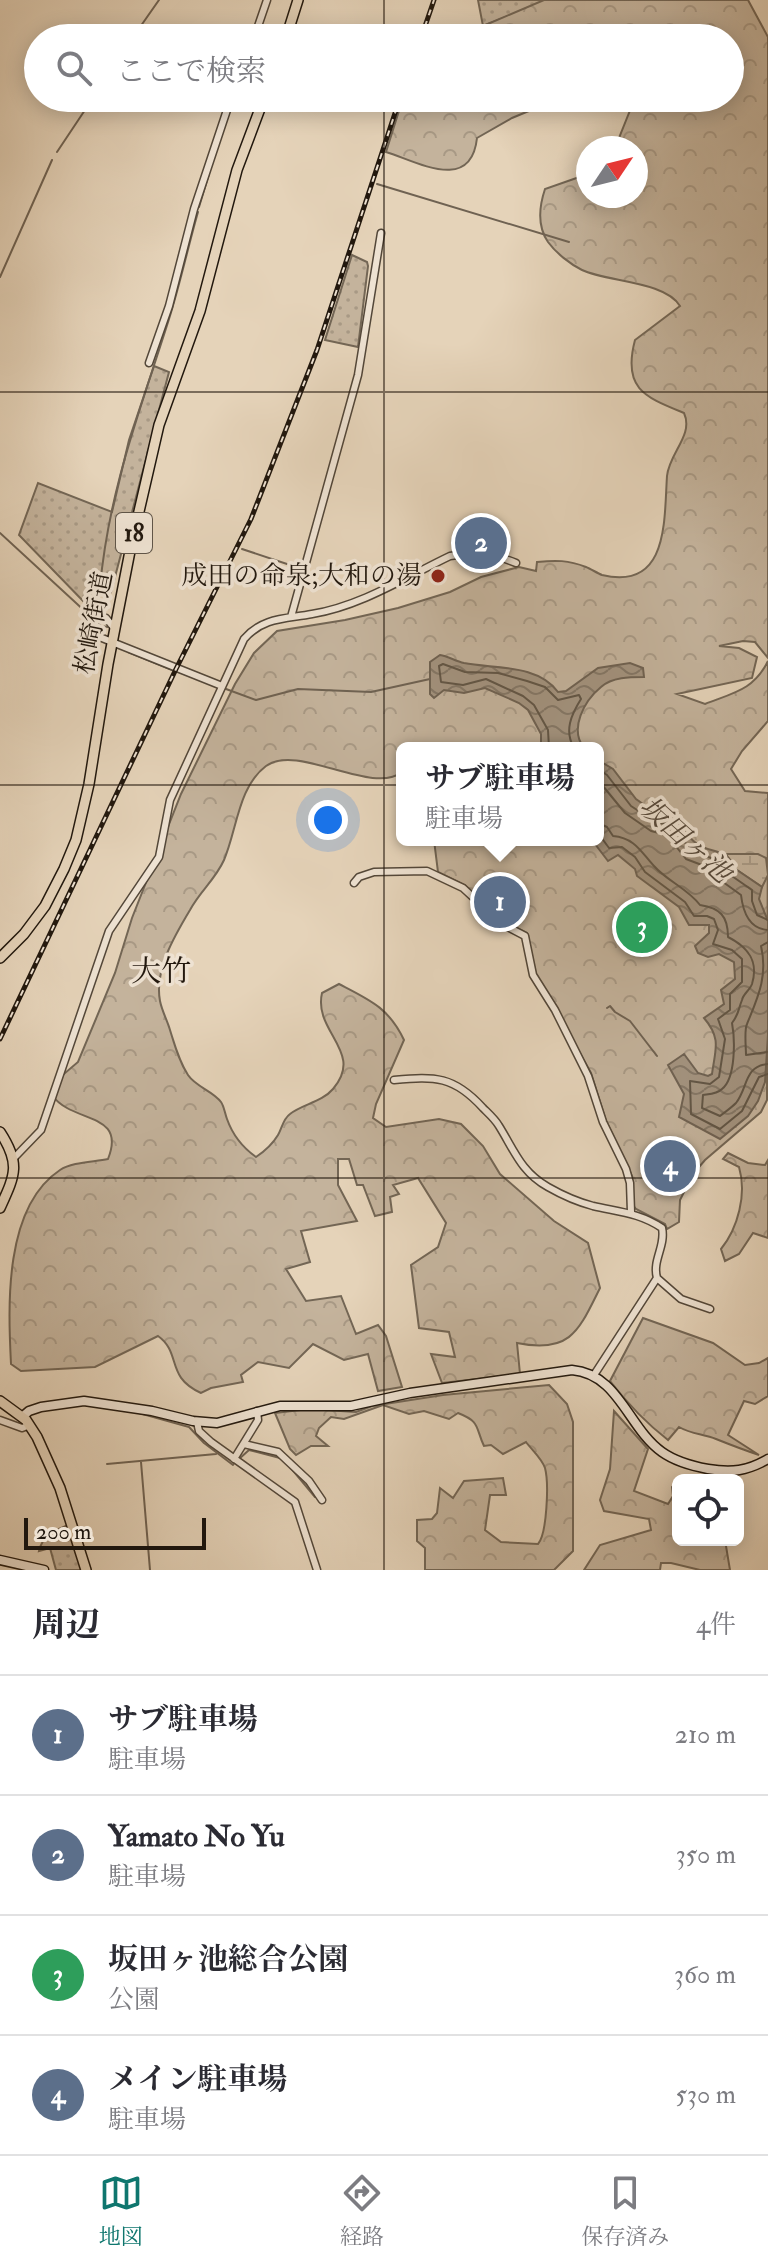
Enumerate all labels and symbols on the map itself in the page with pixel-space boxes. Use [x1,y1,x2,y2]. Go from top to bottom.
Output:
north arrow [576,136,648,208]
road number: 18 [116,513,152,553]
pin: 2 [455,513,507,573]
place label: 成田の命泉;大和の湯 [181,560,422,592]
marker: 成田の命泉;大和の湯 [429,567,447,585]
street label: 松崎街道 [68,569,120,677]
water label: 坂田ヶ池 [632,790,741,892]
your location [308,800,348,840]
pin: 1 [474,872,526,932]
pin: 3 [616,897,668,957]
district label: 大竹 [131,953,191,990]
pin: 4 [644,1136,696,1196]
scale bar [24,1514,206,1550]

